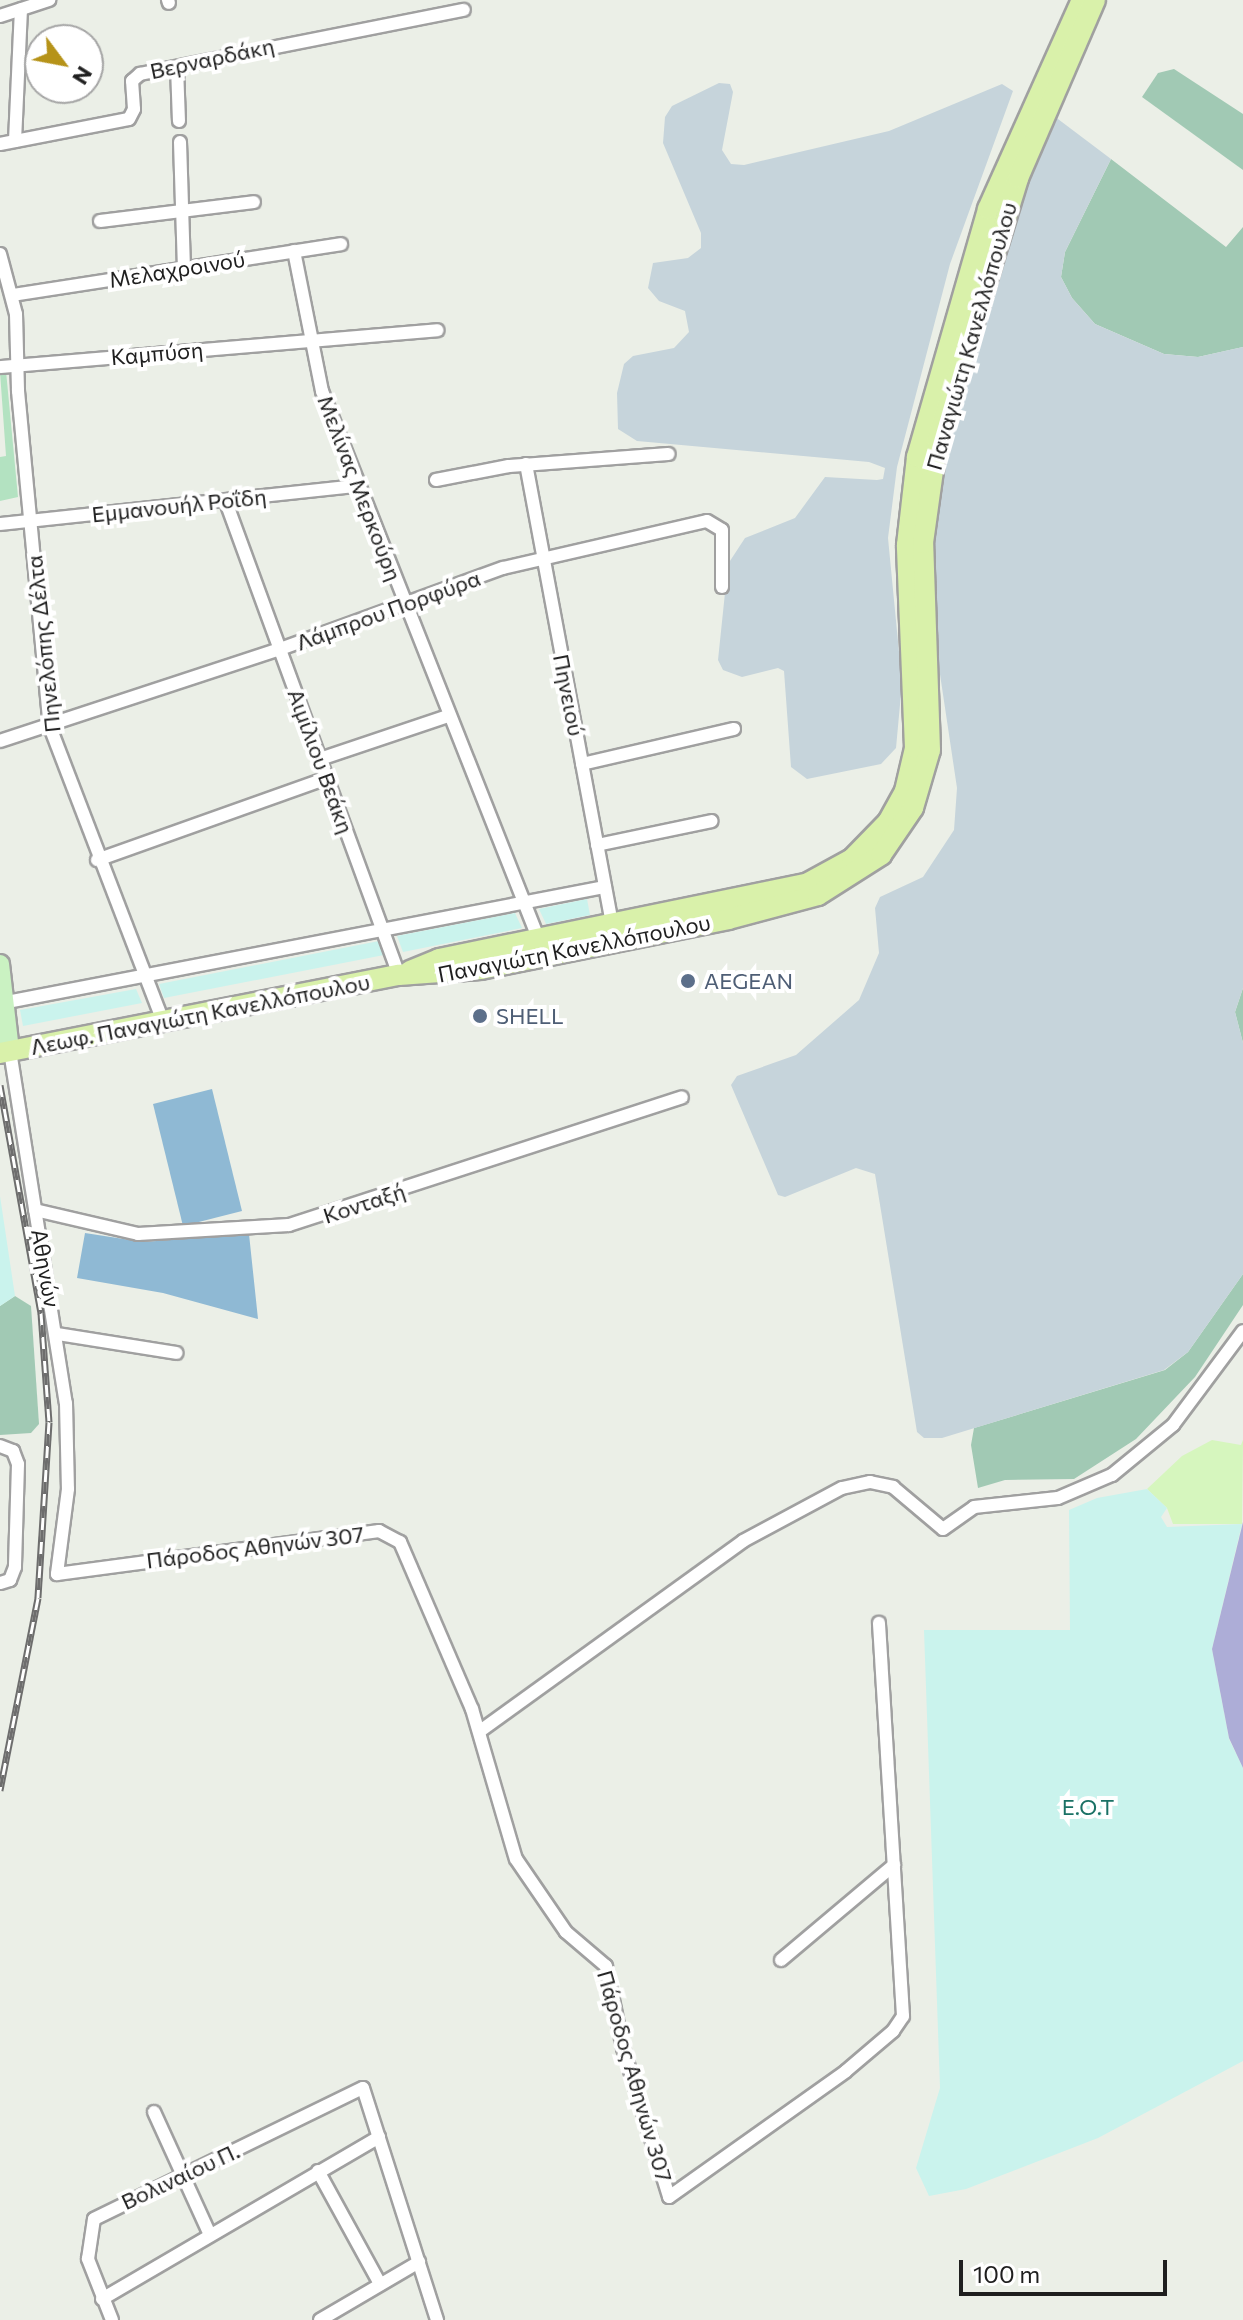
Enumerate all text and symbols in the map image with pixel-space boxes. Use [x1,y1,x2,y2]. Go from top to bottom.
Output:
north arrow [24,24,104,104]
street label: Βερναρδάκη [147,32,277,84]
text: N [67,62,99,90]
street label: Παναγιώτη Κανελλόπουλου [920,199,1022,473]
street label: Μελαχροινού [107,245,247,293]
street label: Καμπύση [110,336,204,370]
street label: Μελίνας Μερκούρη [312,391,408,585]
street label: Εμμανουήλ Ροΐδη [90,483,268,527]
street label: Πηνελόπης Δέλτα [21,554,65,734]
street label: Λάμπρου Πορφύρα [292,564,484,656]
street label: Πηνειού [548,652,590,738]
street label: Αιμίλιου Βεάκη [283,685,359,837]
street label: Παναγιώτη Κανελλόπουλου [435,909,713,987]
street label: Λεωφ. Παναγιώτη Κανελλόπουλου [28,968,372,1060]
place label: AEGEAN [704,968,793,994]
marker: AEGEAN [679,972,697,990]
place label: SHELL [496,1003,564,1029]
marker: SHELL [471,1007,489,1025]
street label: Κονταξή [320,1177,408,1229]
street label: Αθηνών [26,1227,66,1309]
street label: Πάροδος Αθηνών 307 [145,1521,365,1573]
park label: E.O.T [1062,1794,1114,1820]
street label: Πάροδος Αθηνών 307 [592,1967,678,2185]
street label: Βολιναίου Π. [117,2137,243,2215]
scale bar [963,2244,1171,2294]
text: 100 m [973,2259,1040,2288]

